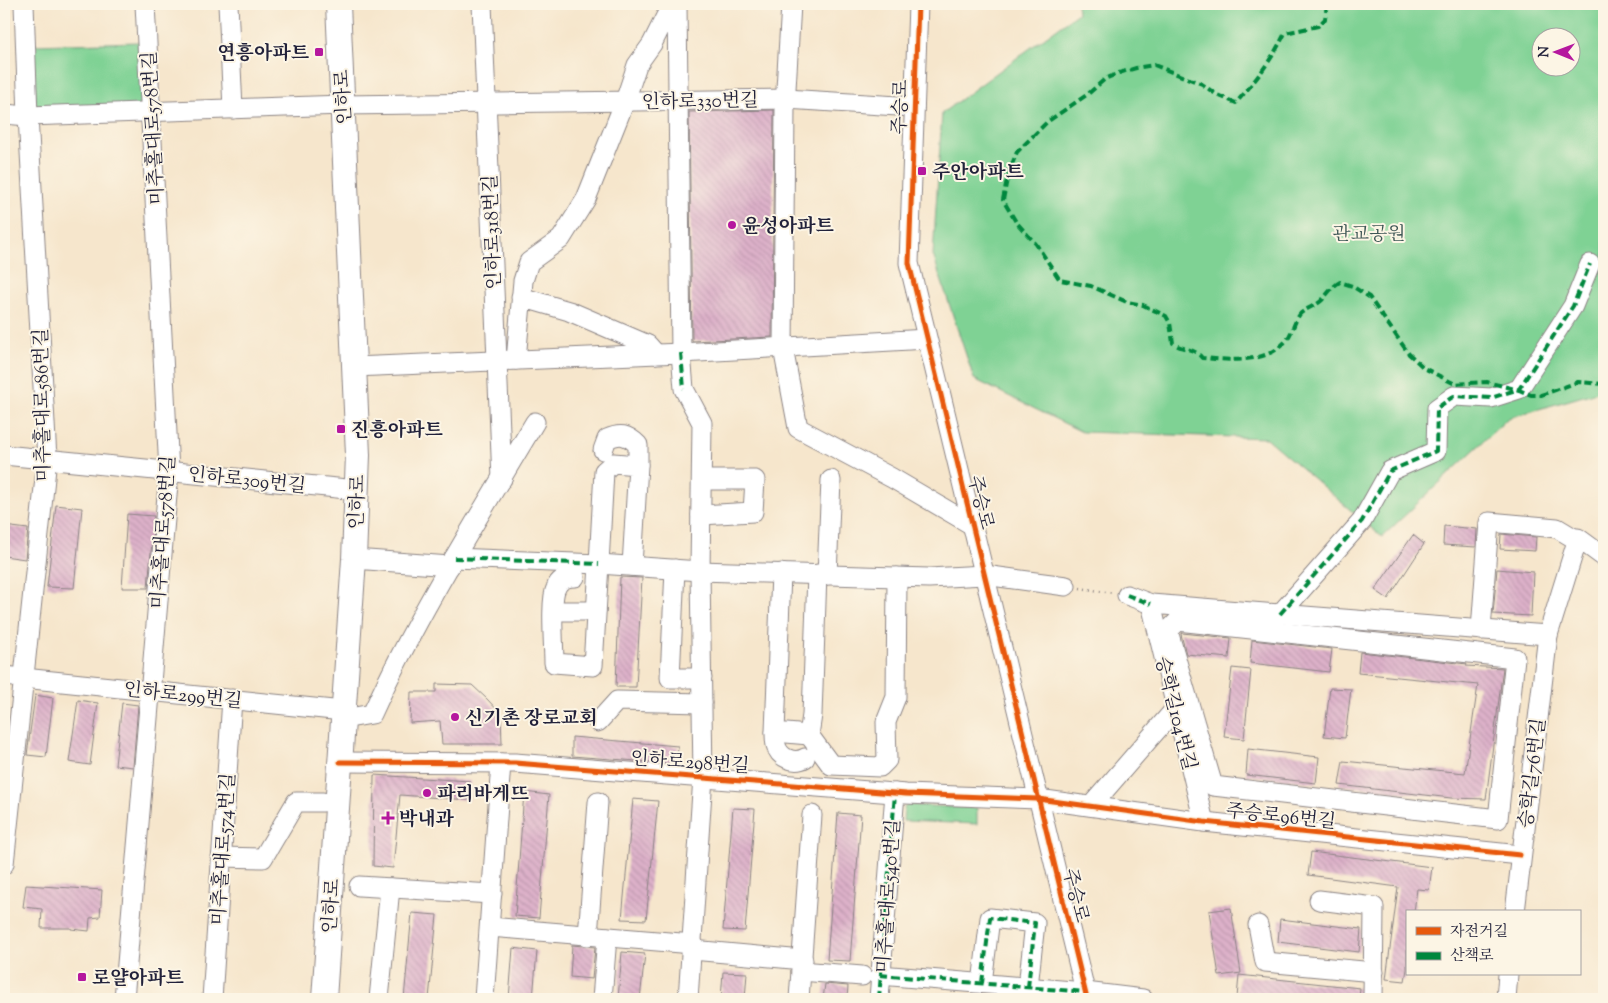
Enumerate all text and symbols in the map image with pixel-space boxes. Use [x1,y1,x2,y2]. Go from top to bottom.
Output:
north arrow [1530,28,1580,78]
place label: 연흥아파트 [217,41,310,68]
marker: 연흥아파트 [313,46,325,58]
text: N [1535,46,1555,58]
street label: 미추홀대로578번길 [137,50,172,205]
street label: 인하로 [330,69,359,125]
street label: 주승로 [887,79,916,135]
street label: 인하로330번길 [641,88,759,117]
place label: 주안아파트 [932,160,1024,187]
marker: 주안아파트 [916,165,928,177]
street label: 인하로318번길 [478,174,509,290]
place label: 윤성아파트 [742,214,834,241]
marker: 윤성아파트 [726,219,738,231]
park label: 관교공원 [1332,222,1406,249]
street label: 미추홀대로586번길 [29,328,58,482]
place label: 진흥아파트 [351,418,443,445]
marker: 진흥아파트 [335,423,347,435]
street label: 미추홀대로578번길 [146,454,183,610]
street label: 인하로309번길 [186,462,307,501]
street label: 주승로 [960,473,999,533]
street label: 인하로 [344,474,373,530]
street label: 승학길104번길 [1147,654,1202,774]
street label: 인하로299번길 [122,677,243,716]
place label: 신기촌 장로교회 [465,706,598,733]
marker: 신기촌 장로교회 [449,711,461,723]
street label: 승학길76번길 [1513,717,1554,830]
street label: 인하로298번길 [629,746,750,781]
street label: 미추홀대로574번길 [206,772,243,926]
place label: 파리바게뜨 [437,782,529,809]
marker: 파리바게뜨 [421,787,433,799]
street label: 주승로96번길 [1224,798,1337,837]
place label: 박내과 [399,807,455,834]
marker: 박내과 [381,811,395,825]
street label: 미추홀대로540번길 [871,818,908,974]
street label: 주승로 [1055,866,1094,926]
street label: 인하로 [317,878,348,935]
legend [1406,910,1580,976]
text: 자전거길 [1450,922,1508,943]
text: 산책로 [1450,946,1494,967]
place label: 로얄아파트 [92,966,184,993]
marker: 로얄아파트 [76,971,88,983]

